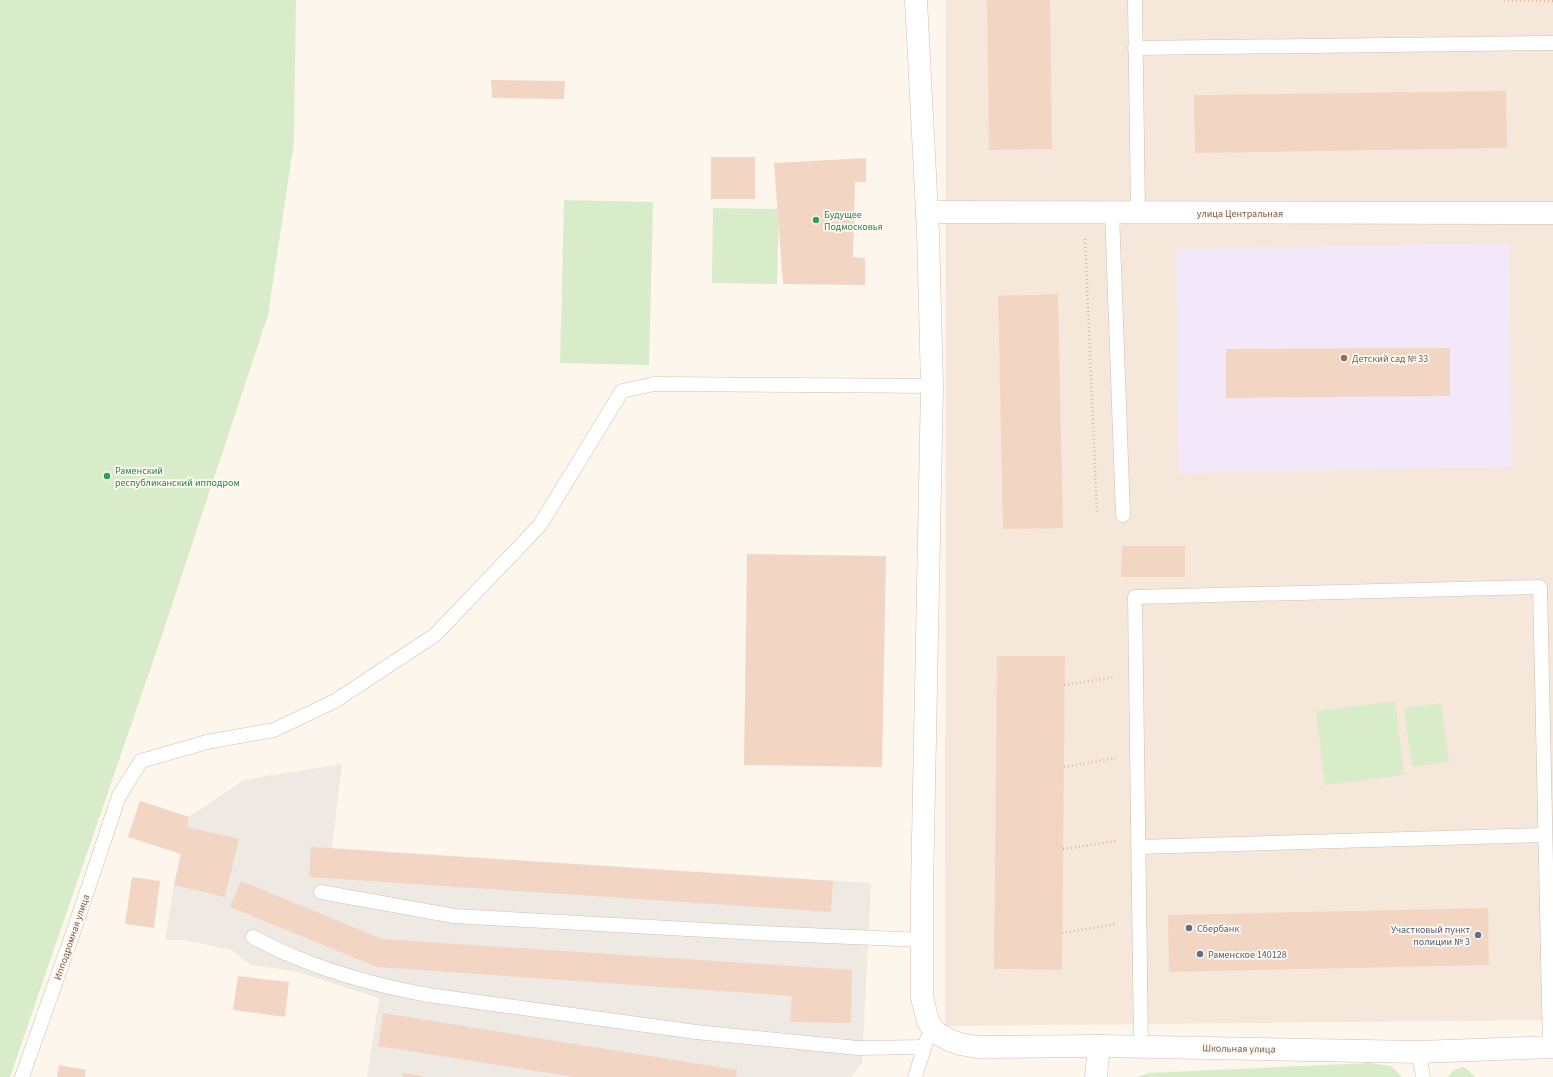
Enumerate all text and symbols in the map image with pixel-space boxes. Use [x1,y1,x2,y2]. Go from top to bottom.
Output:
street label: улица Центральная [1197,207,1283,221]
place label: Будущее Подмосковья [824,208,883,234]
marker: Будущее Подмосковья [811,215,821,225]
place label: Детский сад № 33 [1352,352,1428,366]
marker: Детский сад № 33 [1339,353,1349,363]
place label: Раменский республиканский ипподром [115,464,240,490]
marker: Раменский республиканский ипподром [102,471,112,481]
street label: Ипподромная улица [51,893,93,982]
place label: Сбербанк [1197,922,1239,936]
marker: Сбербанк [1184,923,1194,933]
place label: Участковый пункт полиции № 3 [1391,923,1470,949]
marker: Участковый пункт полиции № 3 [1473,930,1483,940]
place label: Раменское 140128 [1208,948,1287,962]
marker: Раменское 140128 [1195,949,1205,959]
street label: Школьная улица [1202,1041,1276,1057]

